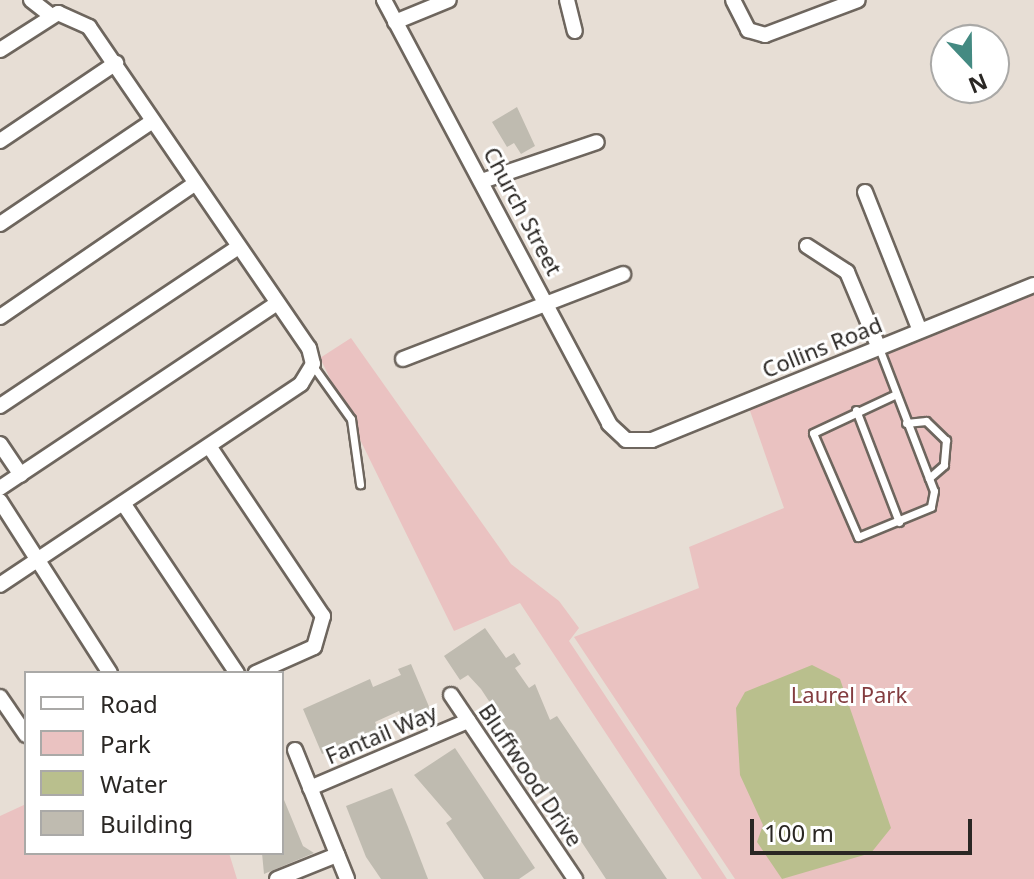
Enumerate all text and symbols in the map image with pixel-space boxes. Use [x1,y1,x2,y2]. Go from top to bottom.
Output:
north arrow [930,24,1010,104]
text: N [964,67,992,102]
street label: Church Street [478,143,568,279]
street label: Collins Road [758,311,886,383]
legend [24,671,284,855]
park label: Laurel Park [791,682,907,708]
text: Road [100,687,158,720]
street label: Fantail Way [321,699,441,769]
street label: Bluffwood Drive [474,699,588,851]
text: Park [100,727,151,760]
text: Water [100,767,167,800]
scale bar [754,803,976,853]
text: Building [100,807,193,840]
text: 100 m [764,816,834,849]

